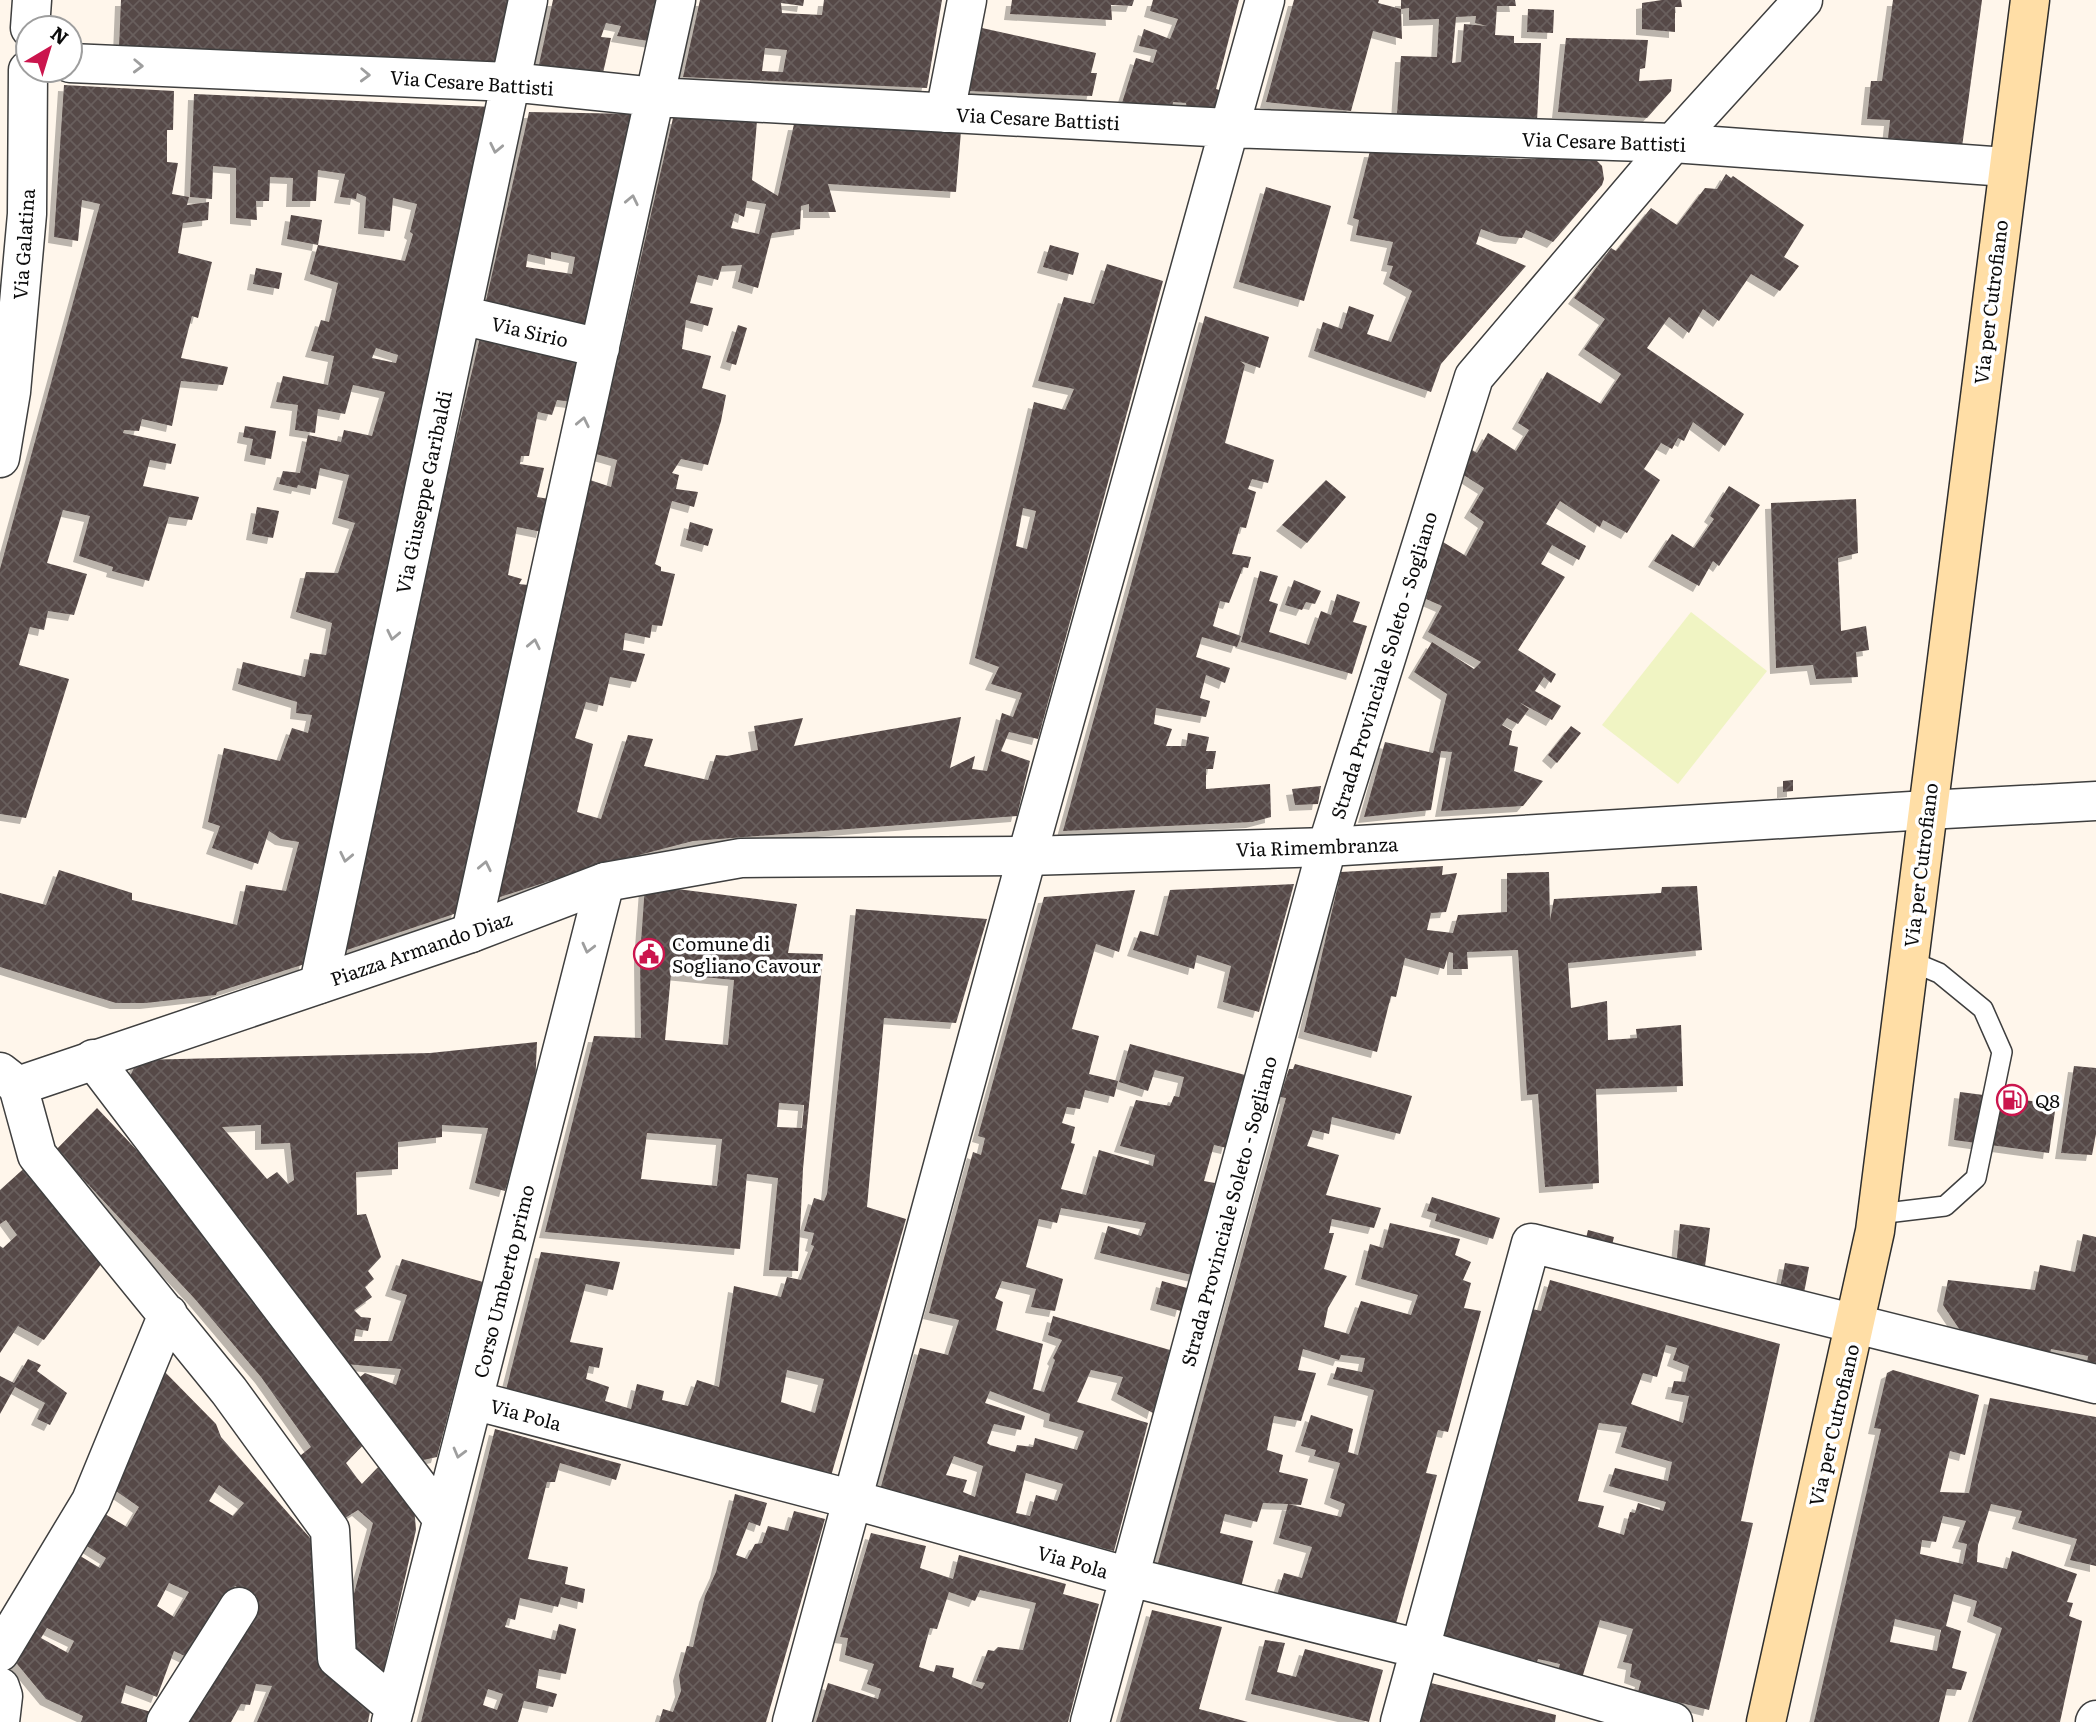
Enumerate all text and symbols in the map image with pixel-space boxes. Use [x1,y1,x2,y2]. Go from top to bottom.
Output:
north arrow [14,14,84,84]
text: N [45,19,75,51]
one-way arrow [133,58,144,73]
street label: Via Cesare Battisti [389,62,555,102]
one-way arrow [360,68,371,83]
street label: Via Cesare Battisti [955,100,1121,136]
street label: Via Cesare Battisti [1521,124,1687,158]
one-way arrow [490,142,505,154]
street label: Via Galatina [5,187,41,301]
one-way arrow [624,194,639,206]
street label: Via per Cutrofiano [1966,218,2014,386]
street label: Via Sirio [489,309,571,353]
street label: Via Giuseppe Garibaldi [388,388,458,596]
one-way arrow [575,416,590,428]
street label: Strada Provinciale Soleto - Sogliano [1323,508,1443,822]
one-way arrow [387,629,402,641]
one-way arrow [526,638,541,650]
street label: Via per Cutrofiano [1896,781,1944,949]
street label: Via Rimembranza [1235,829,1399,863]
one-way arrow [340,851,355,863]
one-way arrow [477,860,492,872]
street label: Piazza Armando Diaz [326,904,516,992]
place label: Comune di Sogliano Cavour [672,929,820,979]
public building icon: Comune di Sogliano Cavour [632,937,666,971]
one-way arrow [582,942,596,954]
street label: Strada Provinciale Soleto - Sogliano [1173,1053,1283,1369]
fuel station icon: Q8 [1995,1083,2029,1117]
place label: Q8 [2035,1086,2060,1114]
street label: Corso Umberto primo [465,1181,541,1381]
street label: Via per Cutrofiano [1801,1341,1865,1509]
street label: Via Pola [487,1391,566,1437]
one-way arrow [453,1447,467,1459]
street label: Via Pola [1034,1537,1113,1585]

